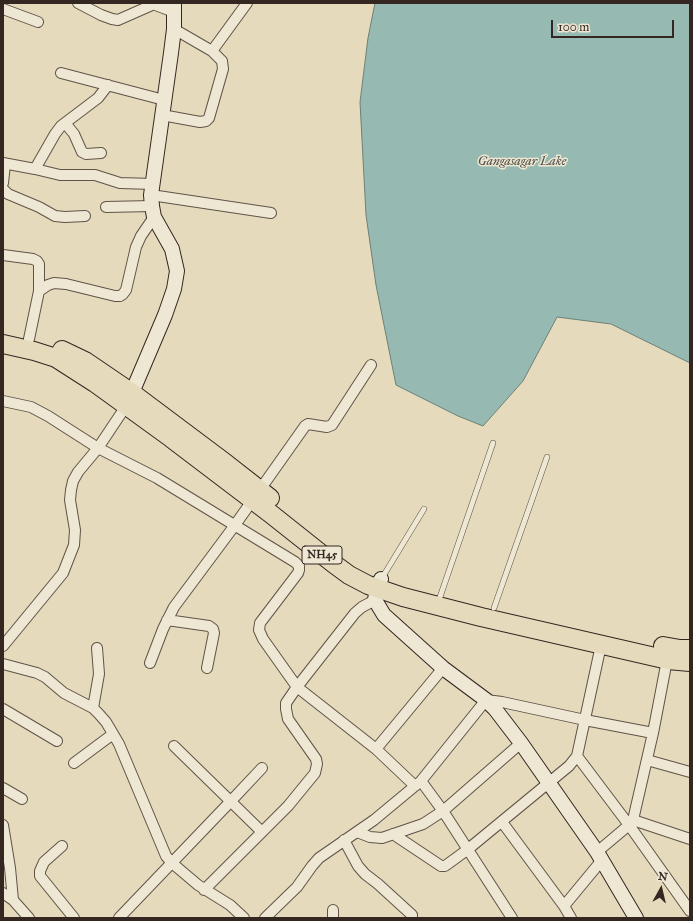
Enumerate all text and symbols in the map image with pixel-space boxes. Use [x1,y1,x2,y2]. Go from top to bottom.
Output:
scale bar [553,12,676,38]
text: 100 m [558,20,589,34]
water label: Gangasagar Lake [478,154,566,170]
road number: NH45 [302,546,342,564]
north arrow [641,869,681,909]
text: N [657,870,668,884]

